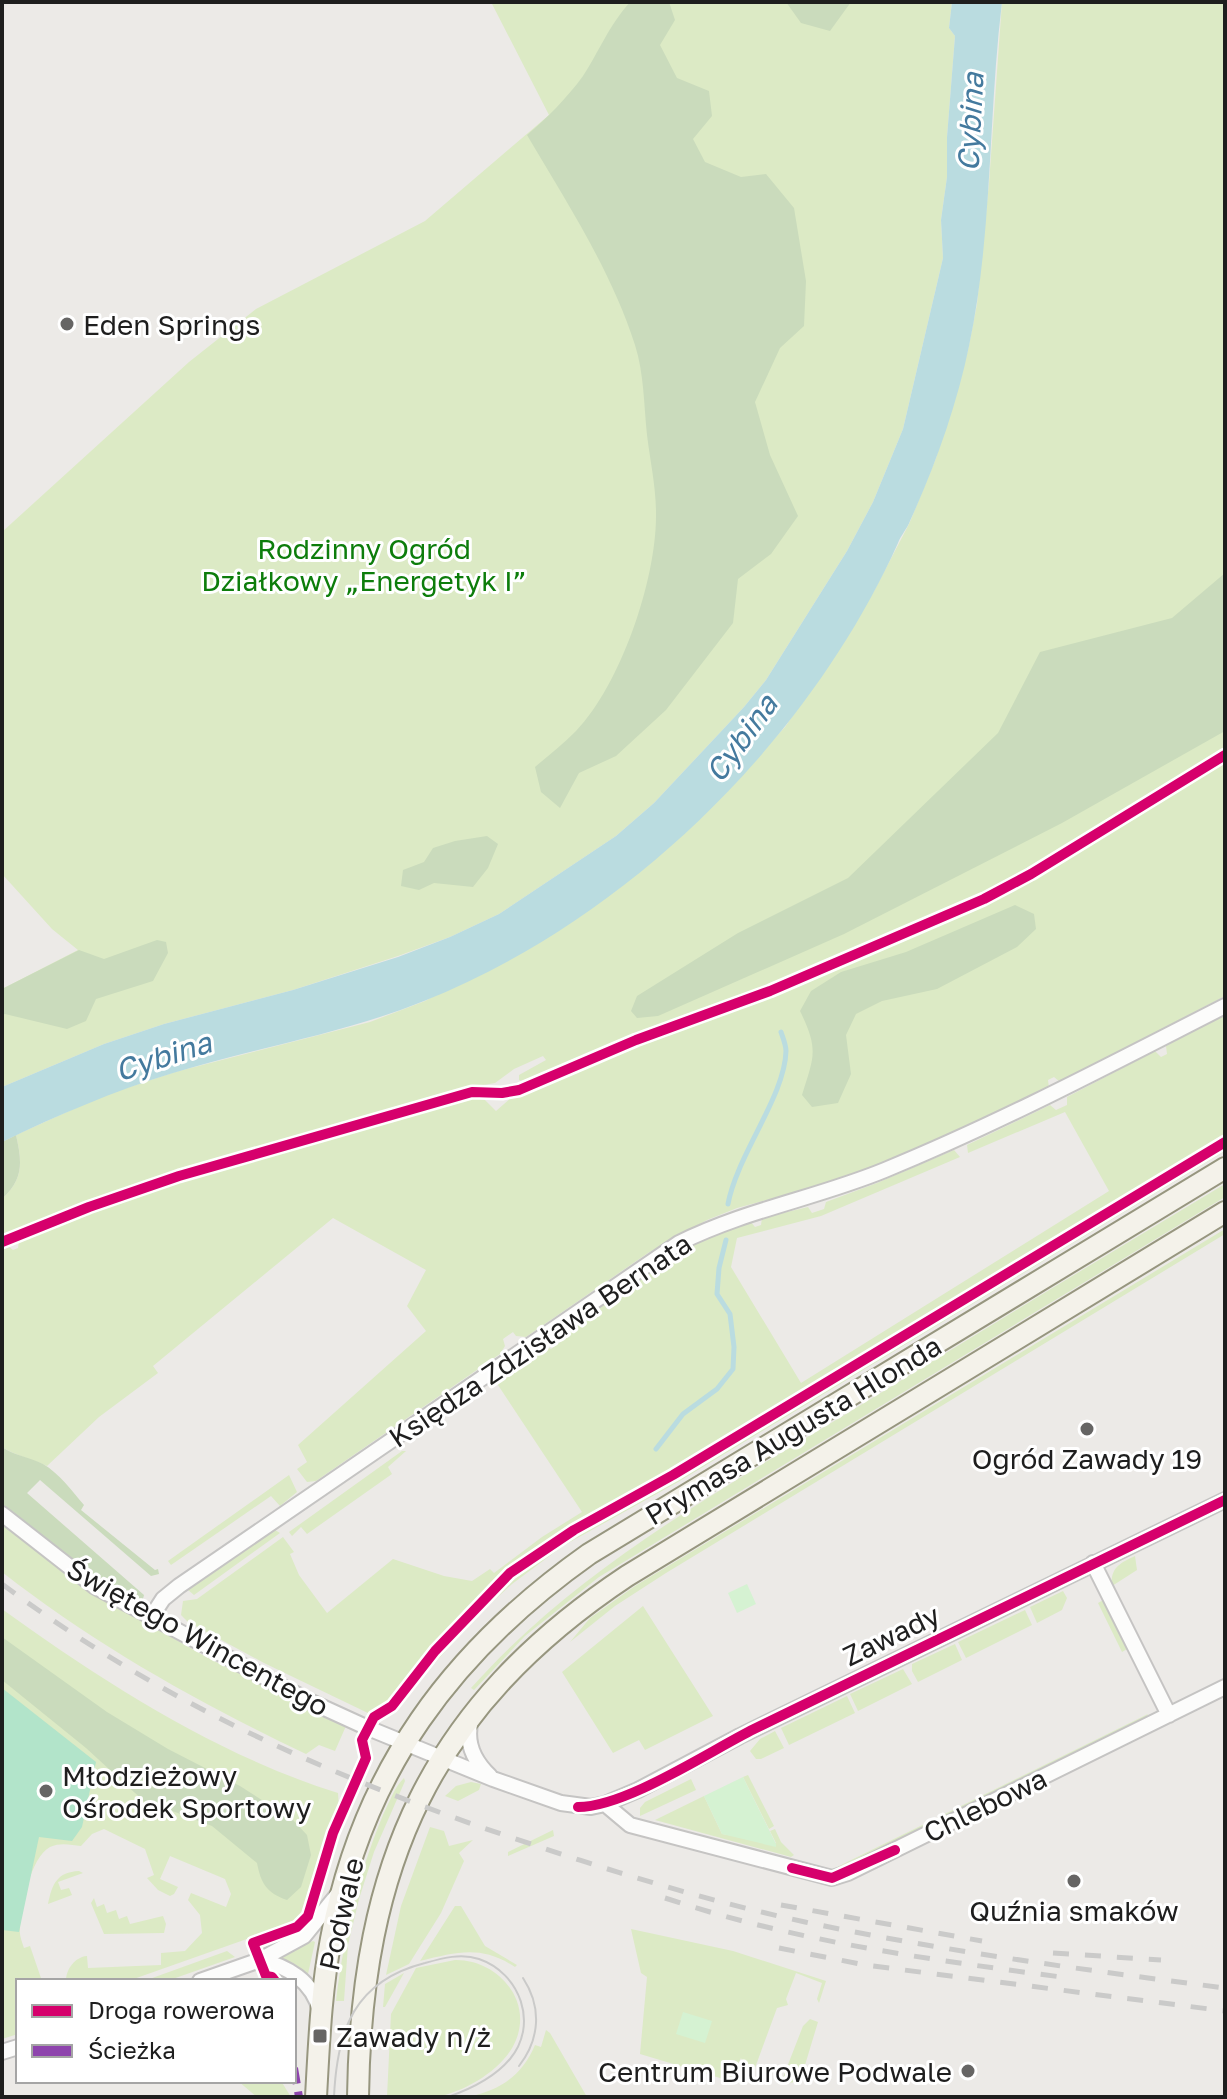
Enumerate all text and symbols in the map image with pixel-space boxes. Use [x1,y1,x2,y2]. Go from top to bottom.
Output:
water label: Cybina [949,71,991,172]
place label: Eden Springs [83,308,260,341]
marker: Eden Springs [58,315,76,333]
park label: Rodzinny Ogród Działkowy „Energetyk I” [201,532,527,597]
water label: Cybina [697,686,785,789]
water label: Cybina [110,1023,217,1088]
street label: Księdza Zdzisława Bernata [382,1226,698,1454]
street label: Prymasa Augusta Hlonda [639,1328,947,1532]
marker: Ogród Zawady 19 [1078,1420,1096,1438]
place label: Ogród Zawady 19 [972,1442,1202,1475]
street label: Świętego Wincentego [61,1551,335,1723]
street label: Zawady [837,1597,945,1672]
place label: Młodzieżowy Ośrodek Sportowy [62,1759,312,1824]
street label: Chlebowa [918,1761,1052,1849]
marker: Młodzieżowy Ośrodek Sportowy [37,1782,55,1800]
street label: Podwale [312,1854,370,1974]
marker: Quźnia smaków [1065,1872,1083,1890]
place label: Quźnia smaków [969,1894,1179,1927]
legend [16,1979,296,2083]
text: Droga rowerowa [88,1995,275,2024]
place label: Zawady n/ż [336,2020,491,2053]
marker: Zawady n/ż [311,2027,329,2045]
text: Ścieżka [88,2035,176,2064]
place label: Centrum Biurowe Podwale [598,2055,952,2088]
marker: Centrum Biurowe Podwale [959,2062,977,2080]

